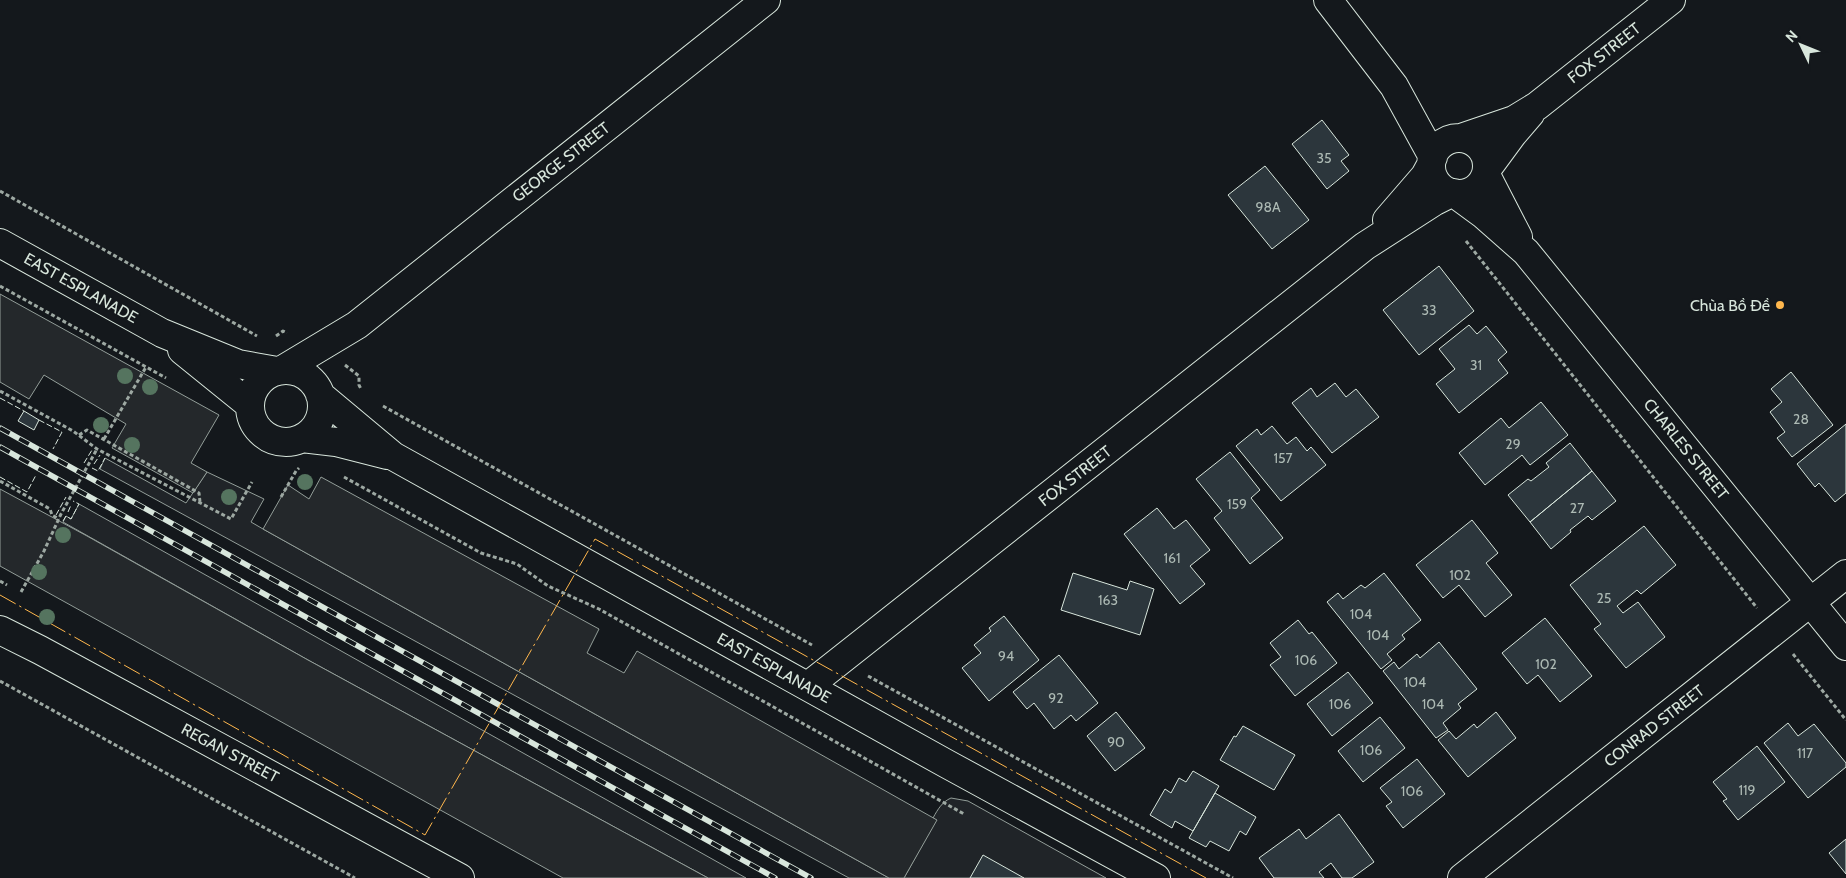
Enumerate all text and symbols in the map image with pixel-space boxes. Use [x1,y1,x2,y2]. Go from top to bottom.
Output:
street label: FOX STREET [1564,18,1644,87]
north arrow [1776,20,1826,70]
text: N [1782,26,1801,46]
street label: GEORGE STREET [508,118,614,206]
house number: 35 [1316,149,1332,167]
house number: 98A [1255,198,1281,216]
street label: EAST ESPLANADE [21,249,141,327]
place label: Chùa Bồ Đề [1690,296,1770,315]
marker: Chùa Bồ Đề [1774,299,1786,311]
house number: 33 [1421,301,1437,319]
house number: 31 [1470,356,1482,374]
street label: CHARLES STREET [1640,395,1733,504]
house number: 28 [1793,410,1809,428]
house number: 29 [1505,435,1521,453]
street label: FOX STREET [1035,441,1115,510]
house number: 157 [1273,449,1293,467]
house number: 159 [1227,495,1247,513]
house number: 27 [1570,499,1584,517]
house number: 161 [1164,549,1180,567]
house number: 102 [1449,566,1471,584]
house number: 25 [1597,589,1611,607]
house number: 163 [1098,591,1118,609]
house number: 104 [1350,605,1372,623]
house number: 104 [1367,626,1389,644]
street label: EAST ESPLANADE [714,629,834,707]
house number: 94 [998,647,1014,665]
house number: 106 [1295,651,1317,669]
house number: 102 [1535,655,1557,673]
house number: 104 [1404,673,1426,691]
street label: CONRAD STREET [1600,681,1708,771]
house number: 92 [1048,689,1064,707]
house number: 106 [1329,695,1351,713]
house number: 104 [1422,695,1444,713]
street label: REGAN STREET [178,719,282,787]
house number: 90 [1107,733,1125,751]
house number: 106 [1360,741,1382,759]
house number: 117 [1797,744,1813,762]
house number: 119 [1738,781,1756,799]
house number: 106 [1401,782,1423,800]

